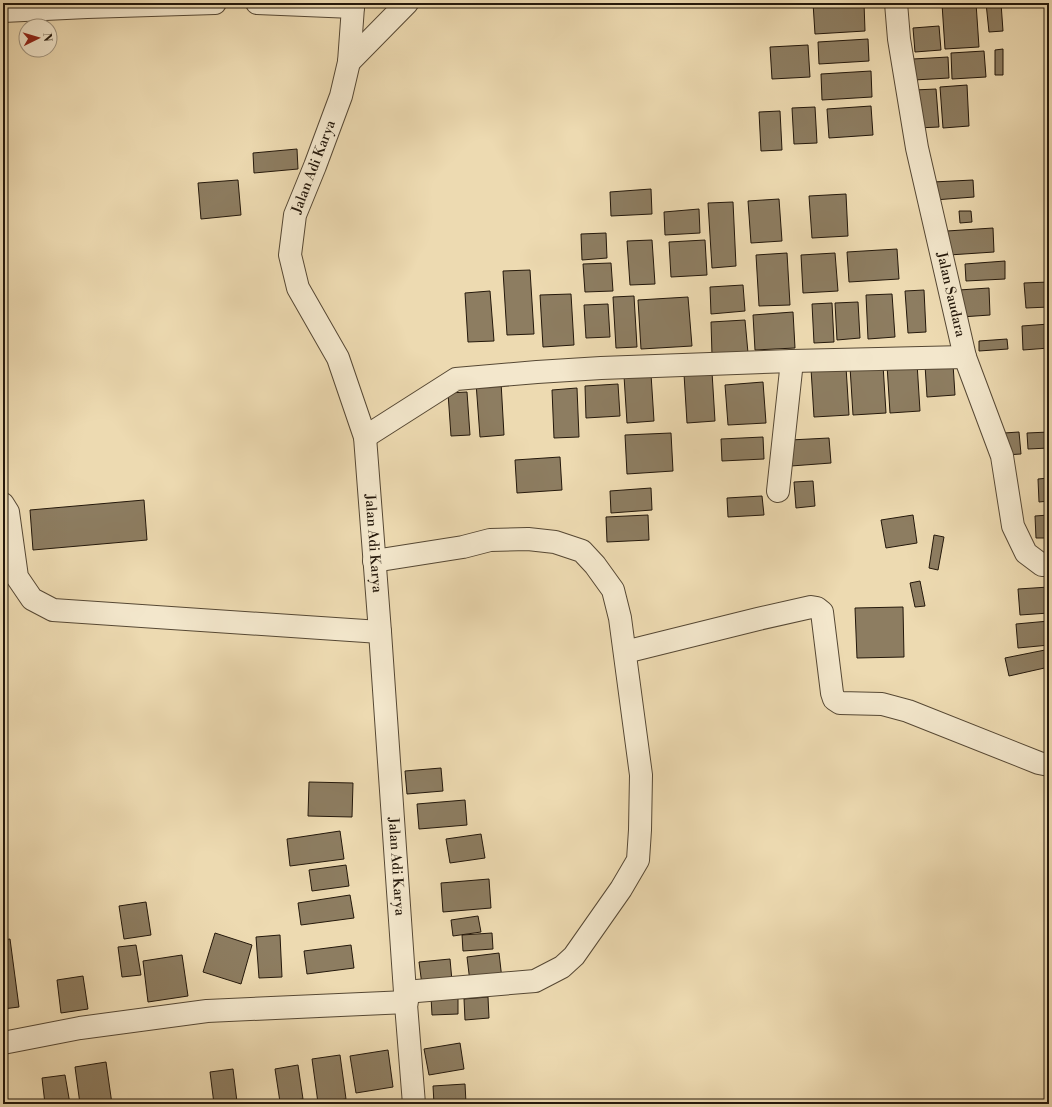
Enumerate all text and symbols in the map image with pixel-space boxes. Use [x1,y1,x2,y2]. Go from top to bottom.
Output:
north arrow [18,18,58,58]
text: N [40,32,54,42]
street label: Jalan Adi Karya [288,117,340,217]
street label: Jalan Saudara [932,249,969,340]
street label: Jalan Adi Karya [360,493,386,594]
street label: Jalan Adi Karya [384,816,409,917]

